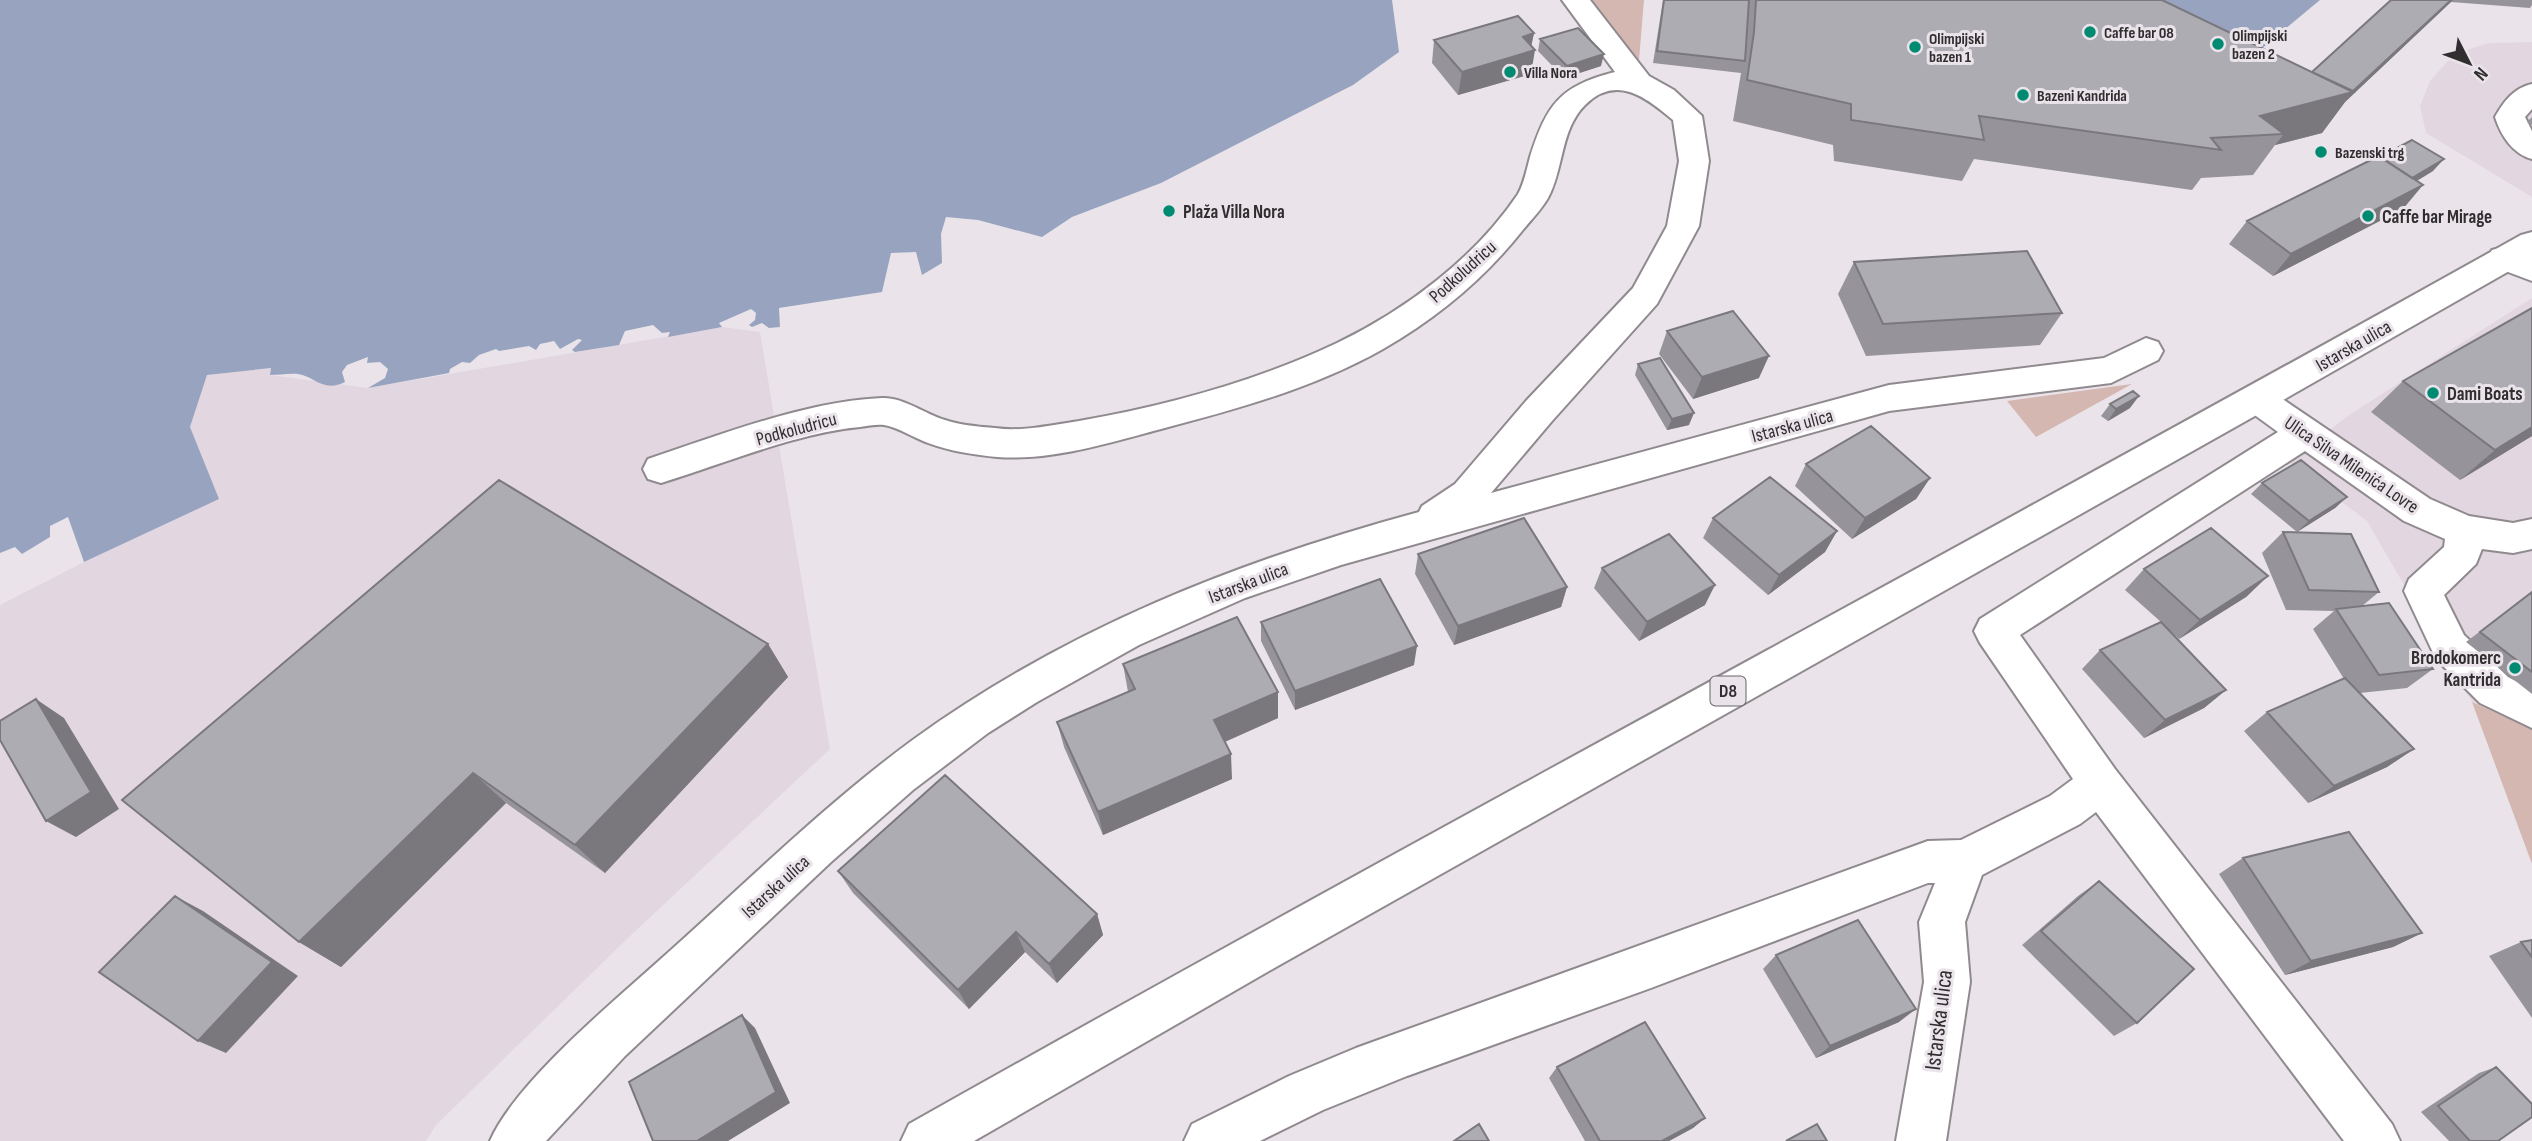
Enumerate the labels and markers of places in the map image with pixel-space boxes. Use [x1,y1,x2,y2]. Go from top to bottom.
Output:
marker: Caffe bar 08 [2082,24,2098,40]
place label: Caffe bar 08 [2104,24,2174,43]
place label: Olimpijski bazen 2 [2232,27,2287,64]
place label: Olimpijski bazen 1 [1929,30,1984,67]
marker: Olimpijski bazen 2 [2210,36,2226,52]
marker: Olimpijski bazen 1 [1907,39,1923,55]
marker: Villa Nora [1502,64,1518,80]
place label: Villa Nora [1524,64,1577,83]
marker: Bazeni Kandrida [2015,87,2031,103]
place label: Bazeni Kandrida [2037,87,2127,106]
marker: Bazenski trg [2313,144,2329,160]
place label: Bazenski trg [2335,144,2405,163]
place label: Plaža Villa Nora [1183,201,1285,224]
marker: Plaža Villa Nora [1161,203,1177,219]
place label: Caffe bar Mirage [2382,206,2492,229]
marker: Caffe bar Mirage [2360,208,2376,224]
place label: Dami Boats [2447,383,2523,406]
marker: Dami Boats [2425,385,2441,401]
place label: Brodokomerc Kantrida [2411,647,2501,692]
marker: Brodokomerc Kantrida [2507,660,2523,676]

